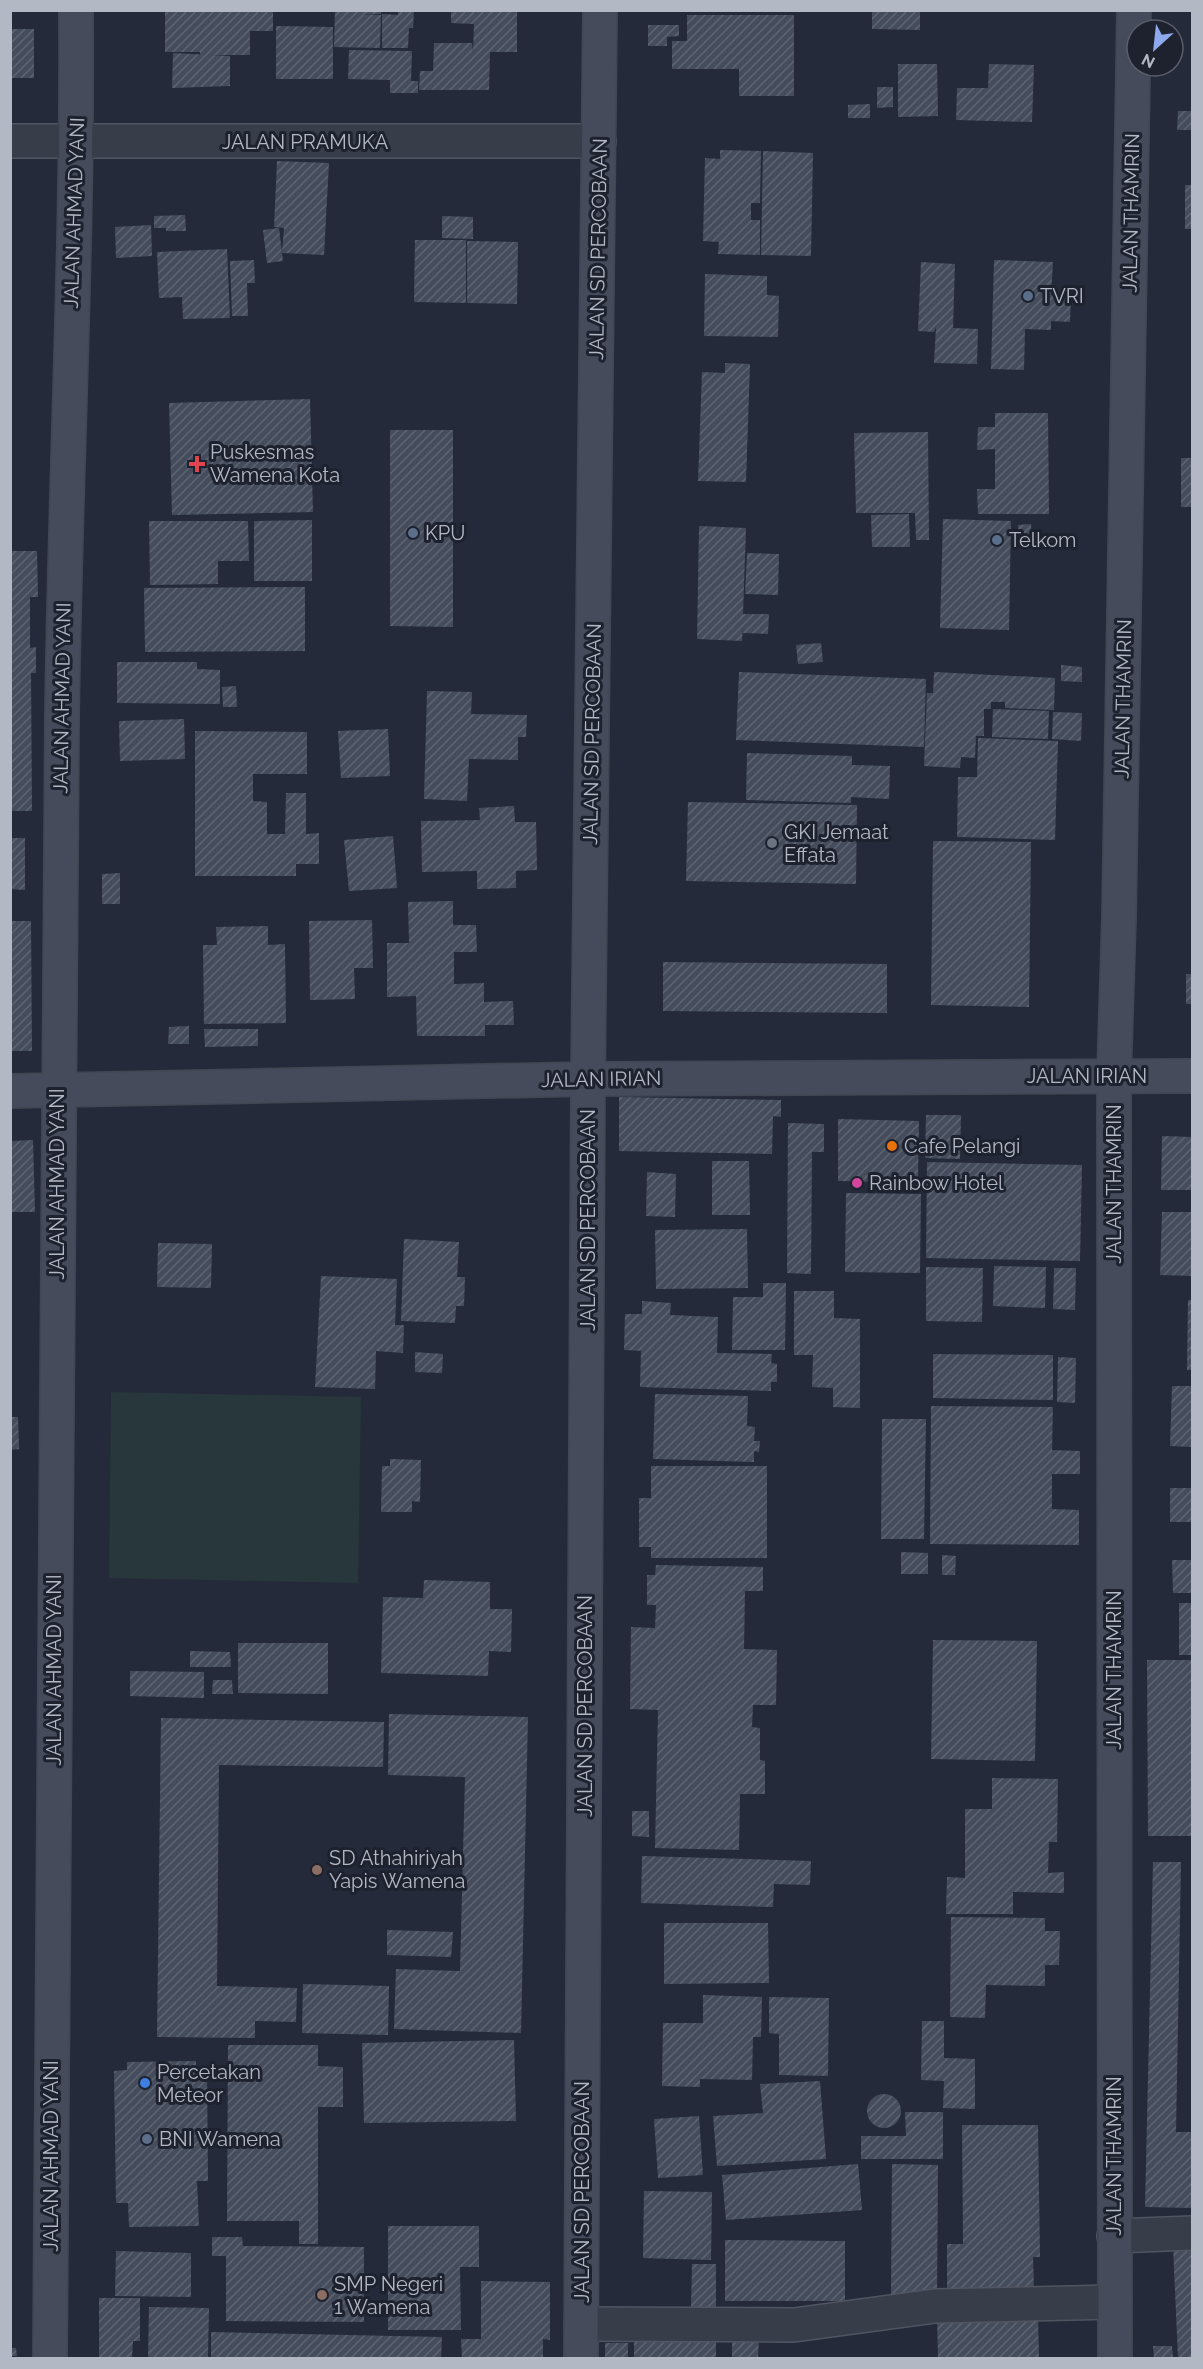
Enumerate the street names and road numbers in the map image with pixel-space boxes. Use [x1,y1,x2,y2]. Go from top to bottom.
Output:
street label: JALAN AHMAD YANI [59,117,89,309]
street label: JALAN PRAMUKA [222,130,389,154]
street label: JALAN THAMRIN [1118,133,1144,293]
street label: JALAN SD PERCOBAAN [584,138,612,360]
street label: JALAN AHMAD YANI [48,602,76,794]
street label: JALAN THAMRIN [1110,619,1136,779]
street label: JALAN SD PERCOBAAN [578,623,606,845]
street label: JALAN IRIAN [1027,1064,1147,1088]
street label: JALAN IRIAN [541,1066,661,1092]
street label: JALAN AHMAD YANI [45,1088,69,1280]
street label: JALAN THAMRIN [1102,1104,1126,1264]
street label: JALAN SD PERCOBAAN [576,1109,600,1331]
street label: JALAN AHMAD YANI [42,1574,66,1766]
street label: JALAN THAMRIN [1102,1590,1126,1750]
street label: JALAN SD PERCOBAAN [573,1595,597,1817]
street label: JALAN AHMAD YANI [39,2060,63,2252]
street label: JALAN THAMRIN [1102,2076,1126,2236]
street label: JALAN SD PERCOBAAN [570,2081,594,2303]

